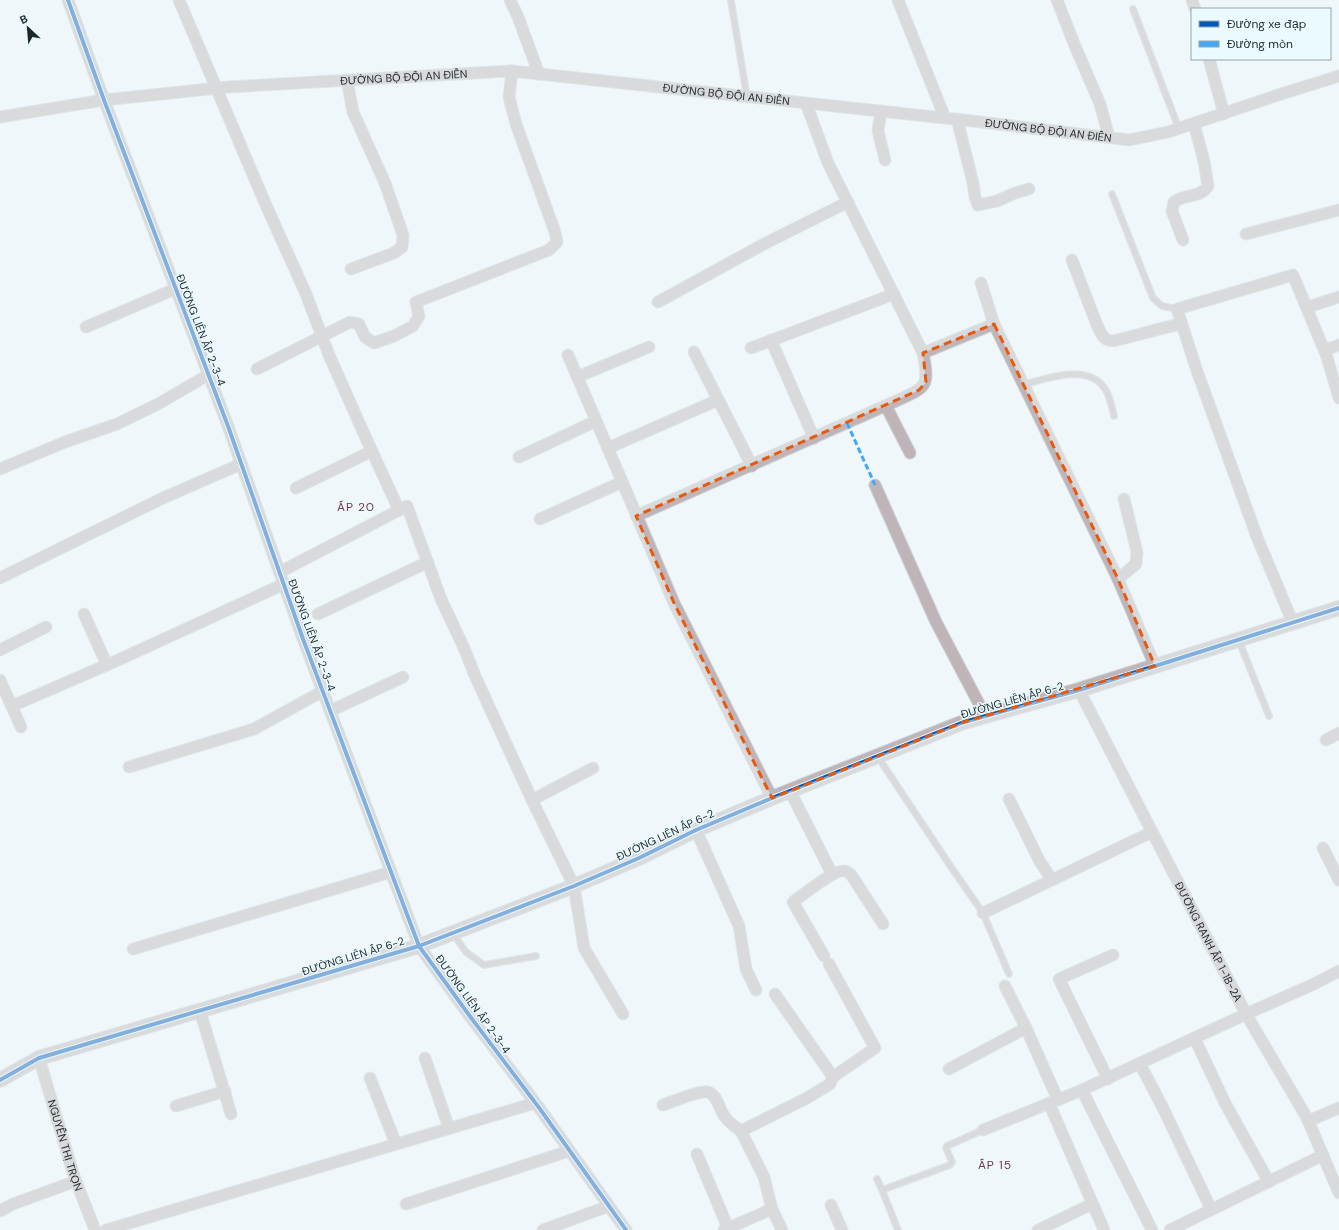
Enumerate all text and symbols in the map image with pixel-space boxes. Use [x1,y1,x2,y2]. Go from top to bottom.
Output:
north arrow [8,8,48,48]
legend [1191,8,1331,60]
text: B [17,11,30,27]
text: Đường xe đạp [1227,16,1306,32]
text: Đường mòn [1227,36,1293,52]
street label: ĐƯỜNG BỘ ĐỘI AN ĐIỀN [340,67,468,88]
street label: ĐƯỜNG BỘ ĐỘI AN ĐIỀN [662,80,790,108]
street label: ĐƯỜNG BỘ ĐỘI AN ĐIỀN [984,116,1112,145]
street label: ĐƯỜNG LIÊN ẤP 2-3-4 [173,272,229,388]
district label: ẤP 20 [337,499,375,515]
street label: ĐƯỜNG LIÊN ẤP 2-3-4 [285,577,339,693]
street label: ĐƯỜNG LIÊN ẤP 6-2 [959,678,1065,721]
street label: ĐƯỜNG LIÊN ẤP 6-2 [614,806,716,864]
street label: ĐƯỜNG RANH ẤP 1-1B-2A [1172,879,1245,1004]
street label: ĐƯỜNG LIÊN ẤP 6-2 [300,934,406,978]
street label: ĐƯỜNG LIÊN ẤP 2-3-4 [432,952,514,1056]
street label: NGUYỄN THỊ TRỌN [45,1098,86,1193]
district label: ẤP 15 [978,1157,1012,1173]

